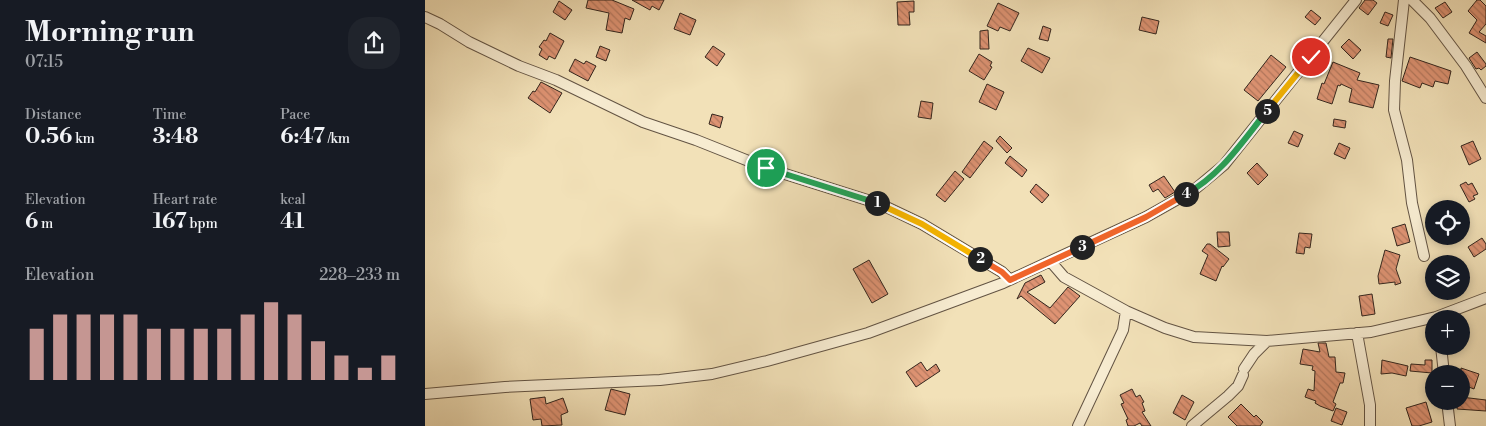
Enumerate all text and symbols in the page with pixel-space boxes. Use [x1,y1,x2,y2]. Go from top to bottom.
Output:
text: Morning run [25,15,194,50]
button: share [348,17,400,69]
pin [1290,36,1332,78]
icon: check [1297,43,1325,71]
text: 07:15 [25,52,63,72]
pin: 5 [1255,98,1279,124]
text: 5 [1263,102,1272,120]
text: Distance [25,106,82,124]
text: Time [153,106,186,124]
text: Pace [280,106,310,124]
text: 0.56 [25,124,72,150]
text: 3:48 [153,124,199,150]
text: 6:47 [280,124,325,150]
text: km [72,130,95,148]
text: /km [325,130,350,148]
pin [745,147,787,189]
icon: arrive [752,154,780,182]
pin: 4 [1173,182,1199,206]
text: 4 [1182,185,1191,203]
pin: 1 [865,190,889,216]
text: Elevation [25,191,86,209]
text: Heart rate [153,191,217,209]
text: kcal [280,191,306,209]
text: 1 [874,194,881,212]
map controls [1425,200,1470,410]
button: locate [1425,200,1470,245]
text: 6 [25,209,38,235]
text: 167 [153,209,187,235]
text: 41 [280,209,304,235]
text: m [38,215,53,233]
text: bpm [187,215,218,233]
pin: 3 [1069,234,1095,260]
text: 3 [1078,238,1087,256]
pin: 2 [967,246,993,272]
text: 2 [976,250,985,268]
button: layers [1425,255,1470,300]
text: Elevation [25,265,94,285]
text: 228–233 m [319,265,400,285]
button: + [1425,310,1470,355]
button: − [1425,365,1470,410]

